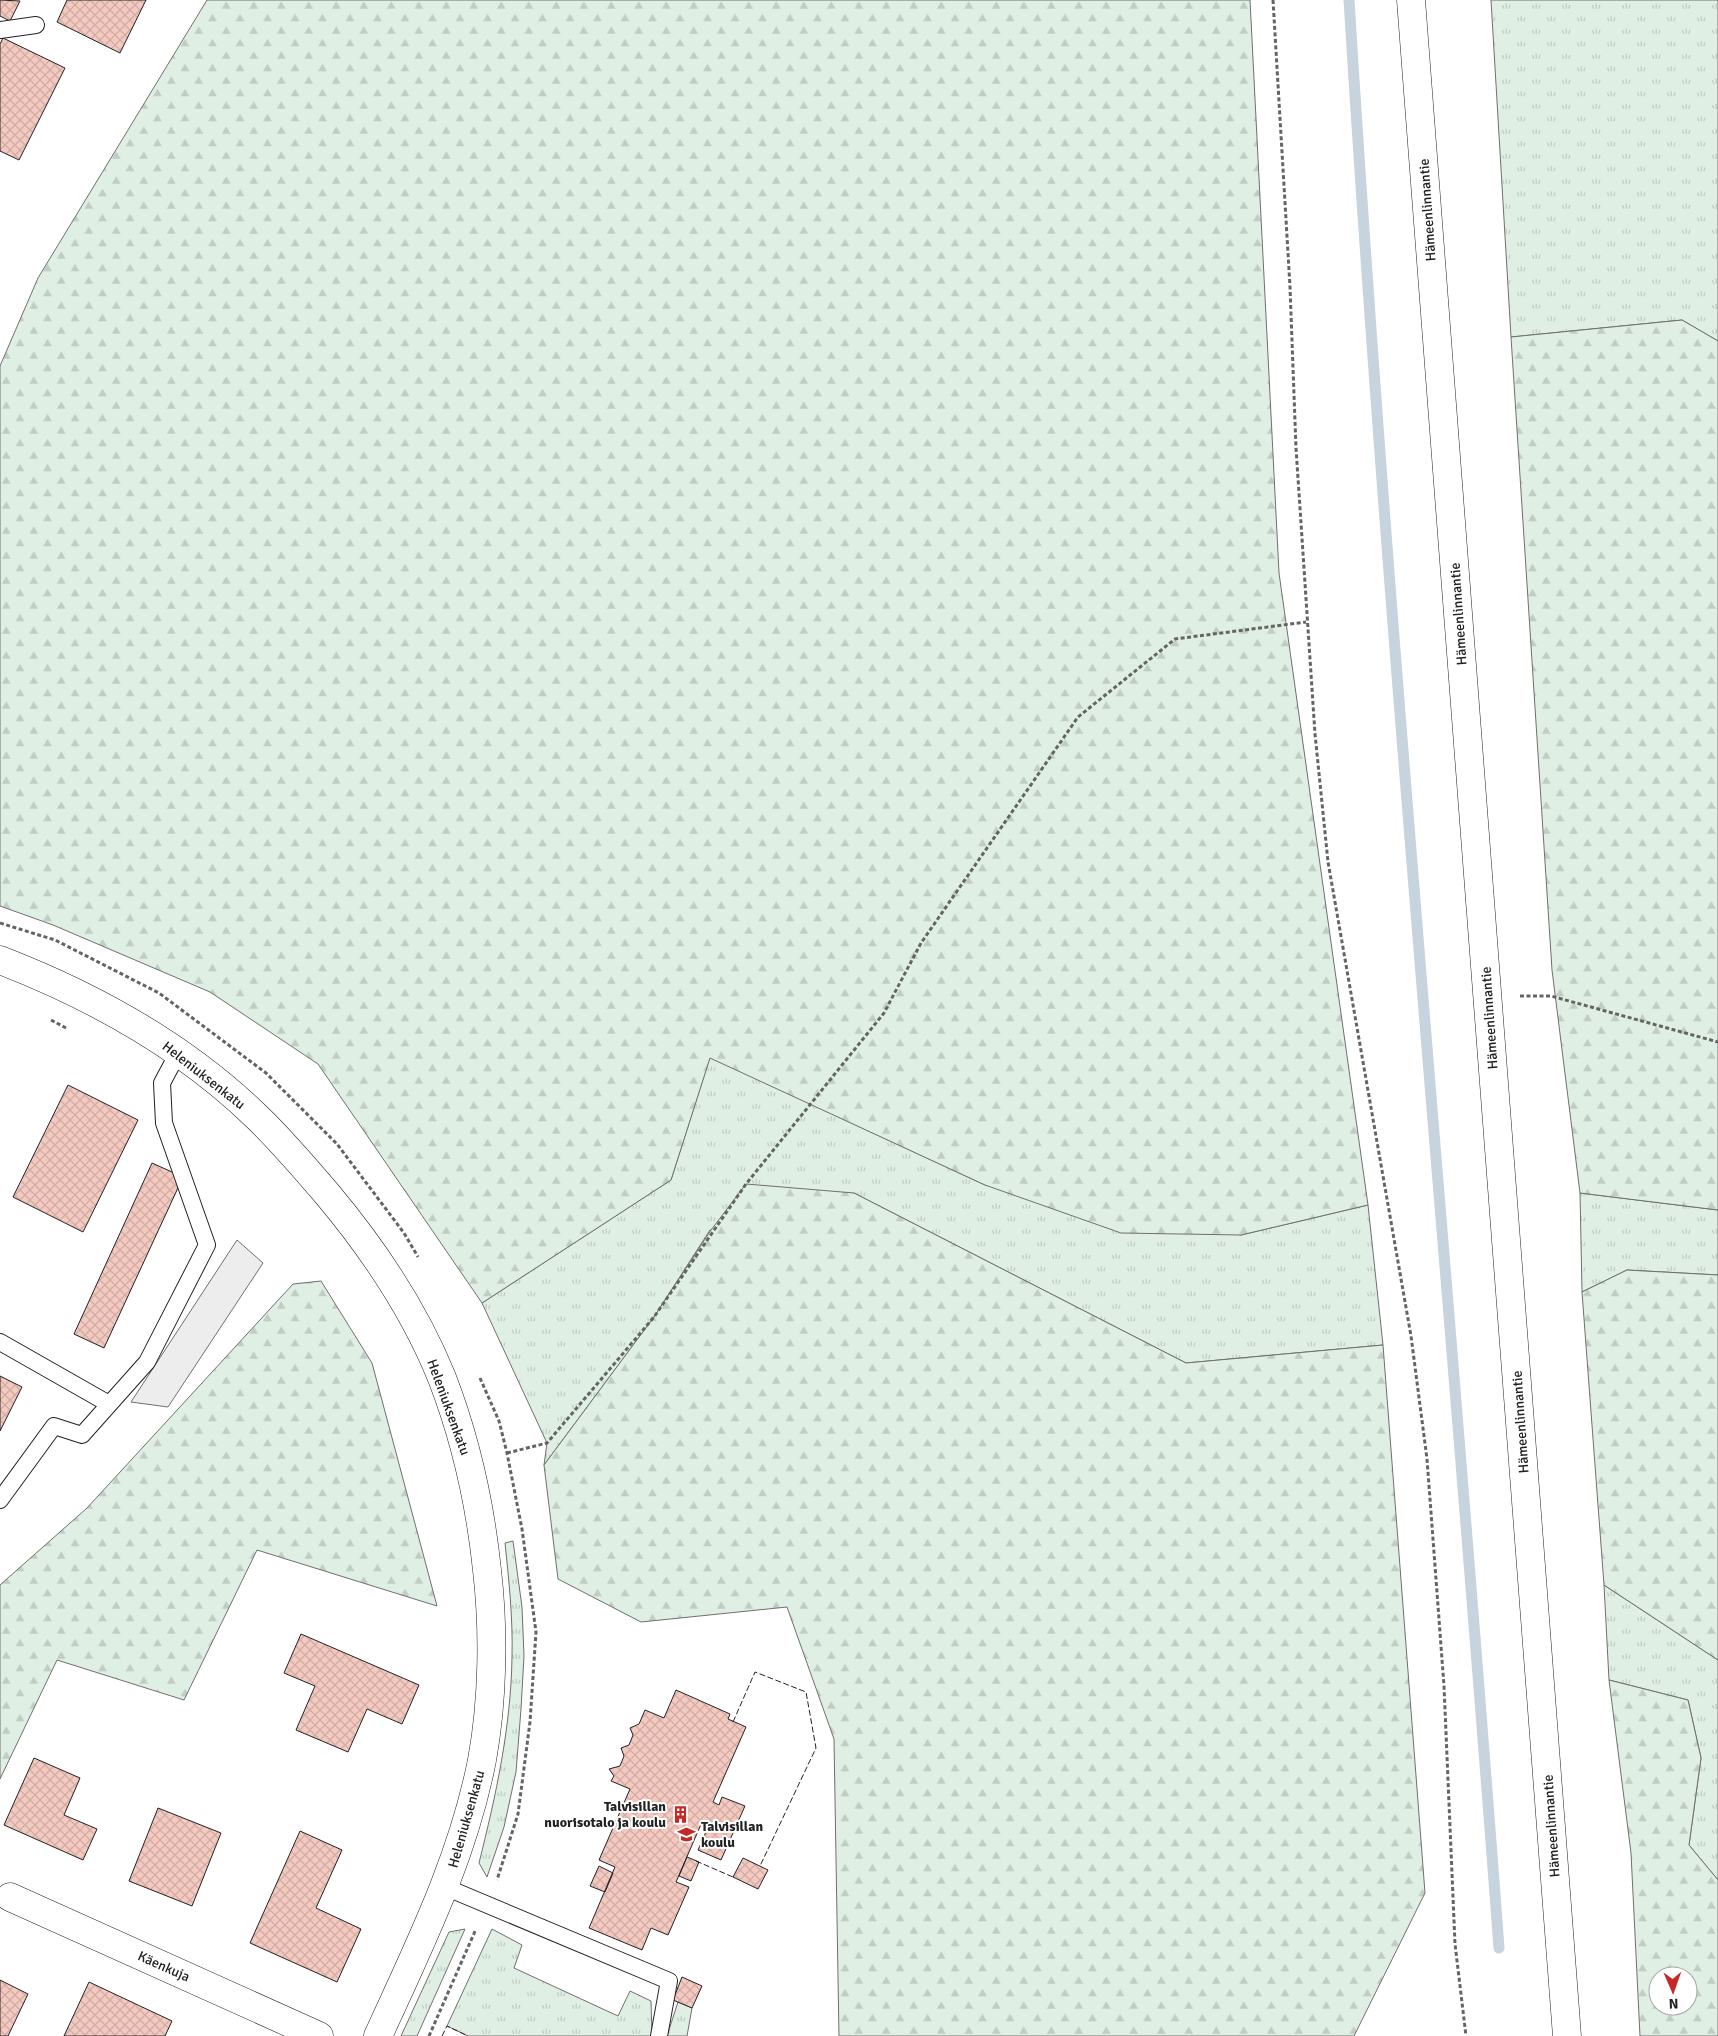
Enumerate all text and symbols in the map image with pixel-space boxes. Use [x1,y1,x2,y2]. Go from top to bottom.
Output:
street label: Hämeenlinnantie [1415,158,1440,262]
street label: Hämeenlinnantie [1446,562,1471,666]
street label: Hämeenlinnantie [1477,966,1502,1070]
street label: Heleniuksenkatu [159,1038,249,1113]
street label: Heleniuksenkatu [423,1357,474,1457]
street label: Hämeenlinnantie [1508,1370,1533,1474]
street label: Heleniuksenkatu [444,1768,489,1870]
street label: Hämeenlinnantie [1539,1774,1564,1878]
place label: Talvisillan nuorisotalo ja koulu [544,1798,666,1831]
building icon: Talvisillan nuorisotalo ja koulu [670,1804,690,1824]
place label: Talvisillan koulu [701,1818,763,1851]
school or university icon: Talvisillan koulu [677,1824,697,1844]
street label: Käenkuja [135,1947,193,1985]
north arrow [1648,1966,1698,2016]
text: N [1668,1995,1679,2012]

